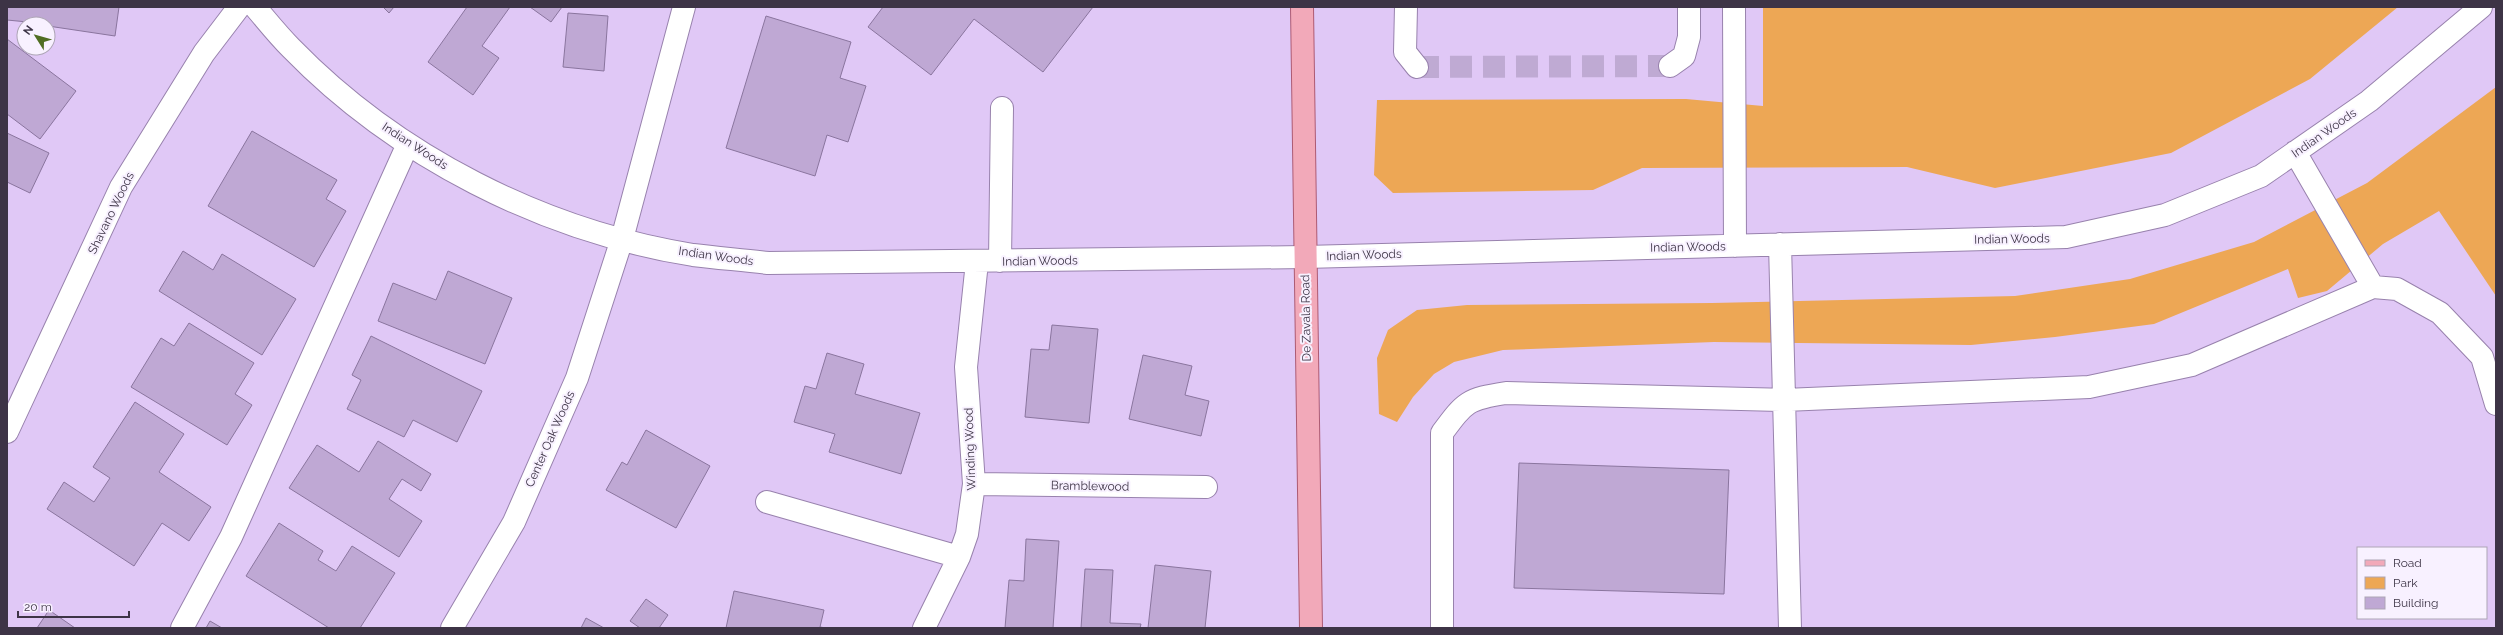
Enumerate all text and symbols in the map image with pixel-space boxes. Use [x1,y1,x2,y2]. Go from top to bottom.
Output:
north arrow [16,16,56,56]
text: N [21,23,36,38]
street label: Indian Woods [2289,105,2359,160]
street label: Indian Woods [380,120,451,173]
street label: Shavano Woods [85,170,137,256]
street label: Indian Woods [1974,231,2050,247]
street label: Indian Woods [1650,239,1726,255]
street label: Indian Woods [678,244,755,268]
street label: Indian Woods [1326,247,1402,263]
street label: Indian Woods [1002,253,1078,269]
street label: De Zavala Road [1298,274,1314,362]
street label: Center Oak Woods [522,388,578,489]
street label: Winding Wood [962,407,978,491]
street label: Bramblewood [1051,478,1129,494]
legend [2357,547,2487,619]
text: Road [2393,556,2422,570]
text: Park [2393,576,2418,590]
scale bar [18,593,129,619]
text: Building [2393,596,2439,610]
text: 20 m [24,600,52,614]

